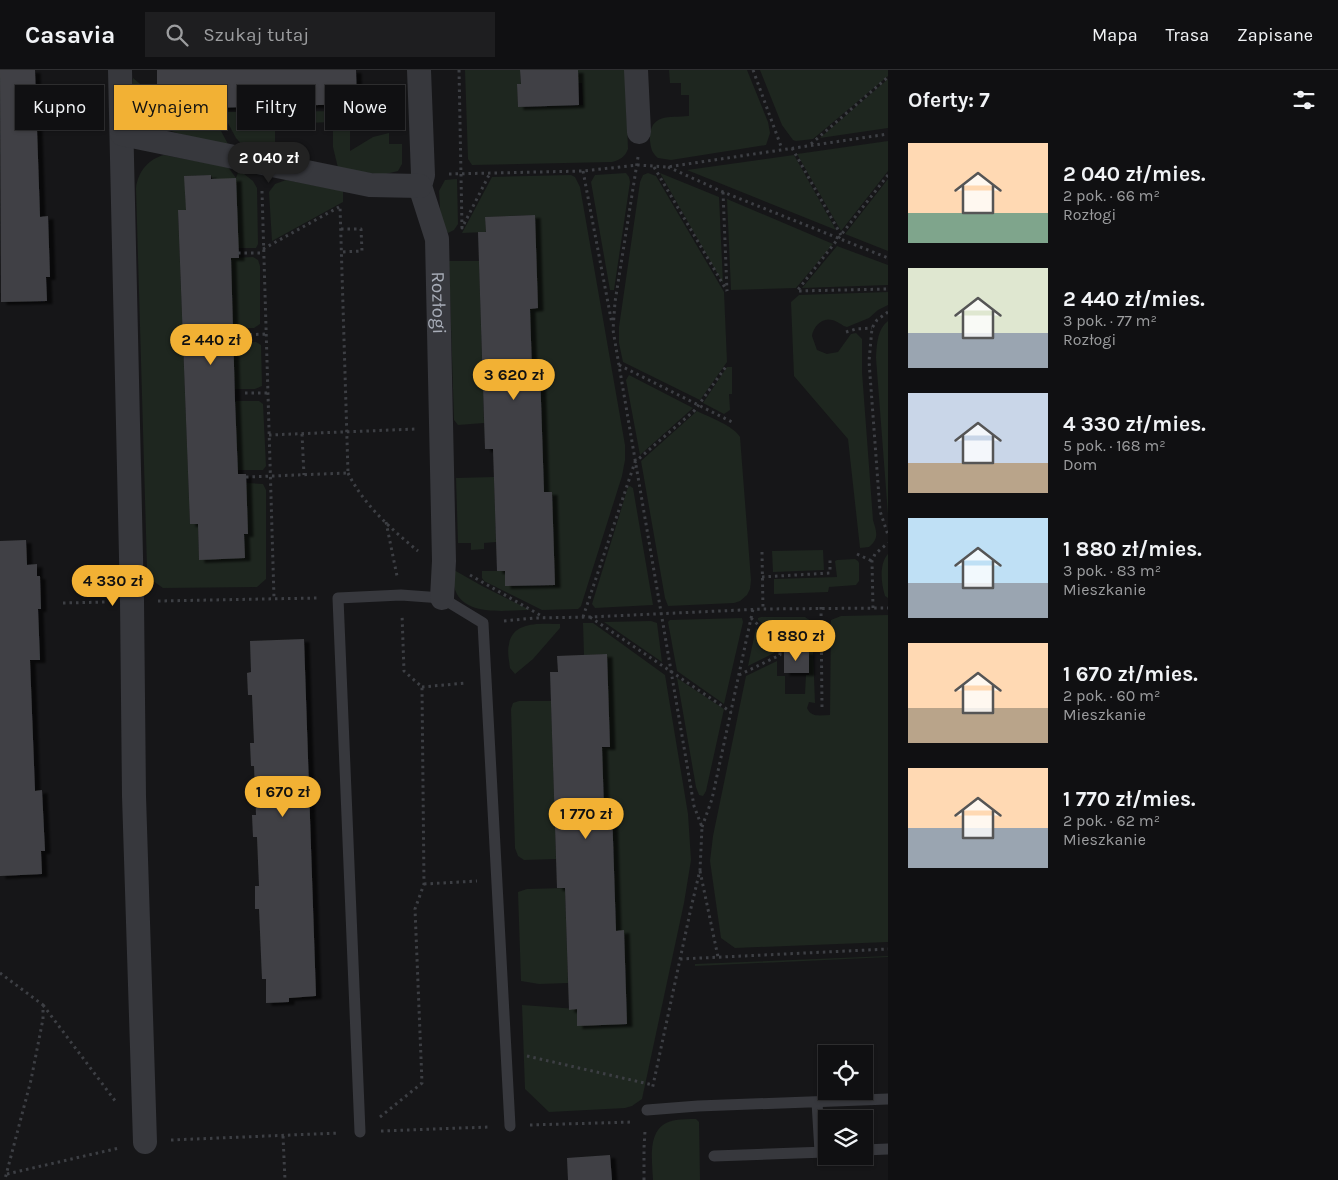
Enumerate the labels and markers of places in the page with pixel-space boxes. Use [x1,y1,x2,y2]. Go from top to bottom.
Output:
pin: 2 040 zł [217,142,321,184]
pin: 2 440 zł [159,324,263,366]
pin: 3 620 zł [462,358,566,401]
pin: 4 330 zł [61,564,165,607]
pin: 1 880 zł [744,620,848,662]
pin: 1 670 zł [231,776,335,818]
pin: 1 770 zł [534,798,638,840]

